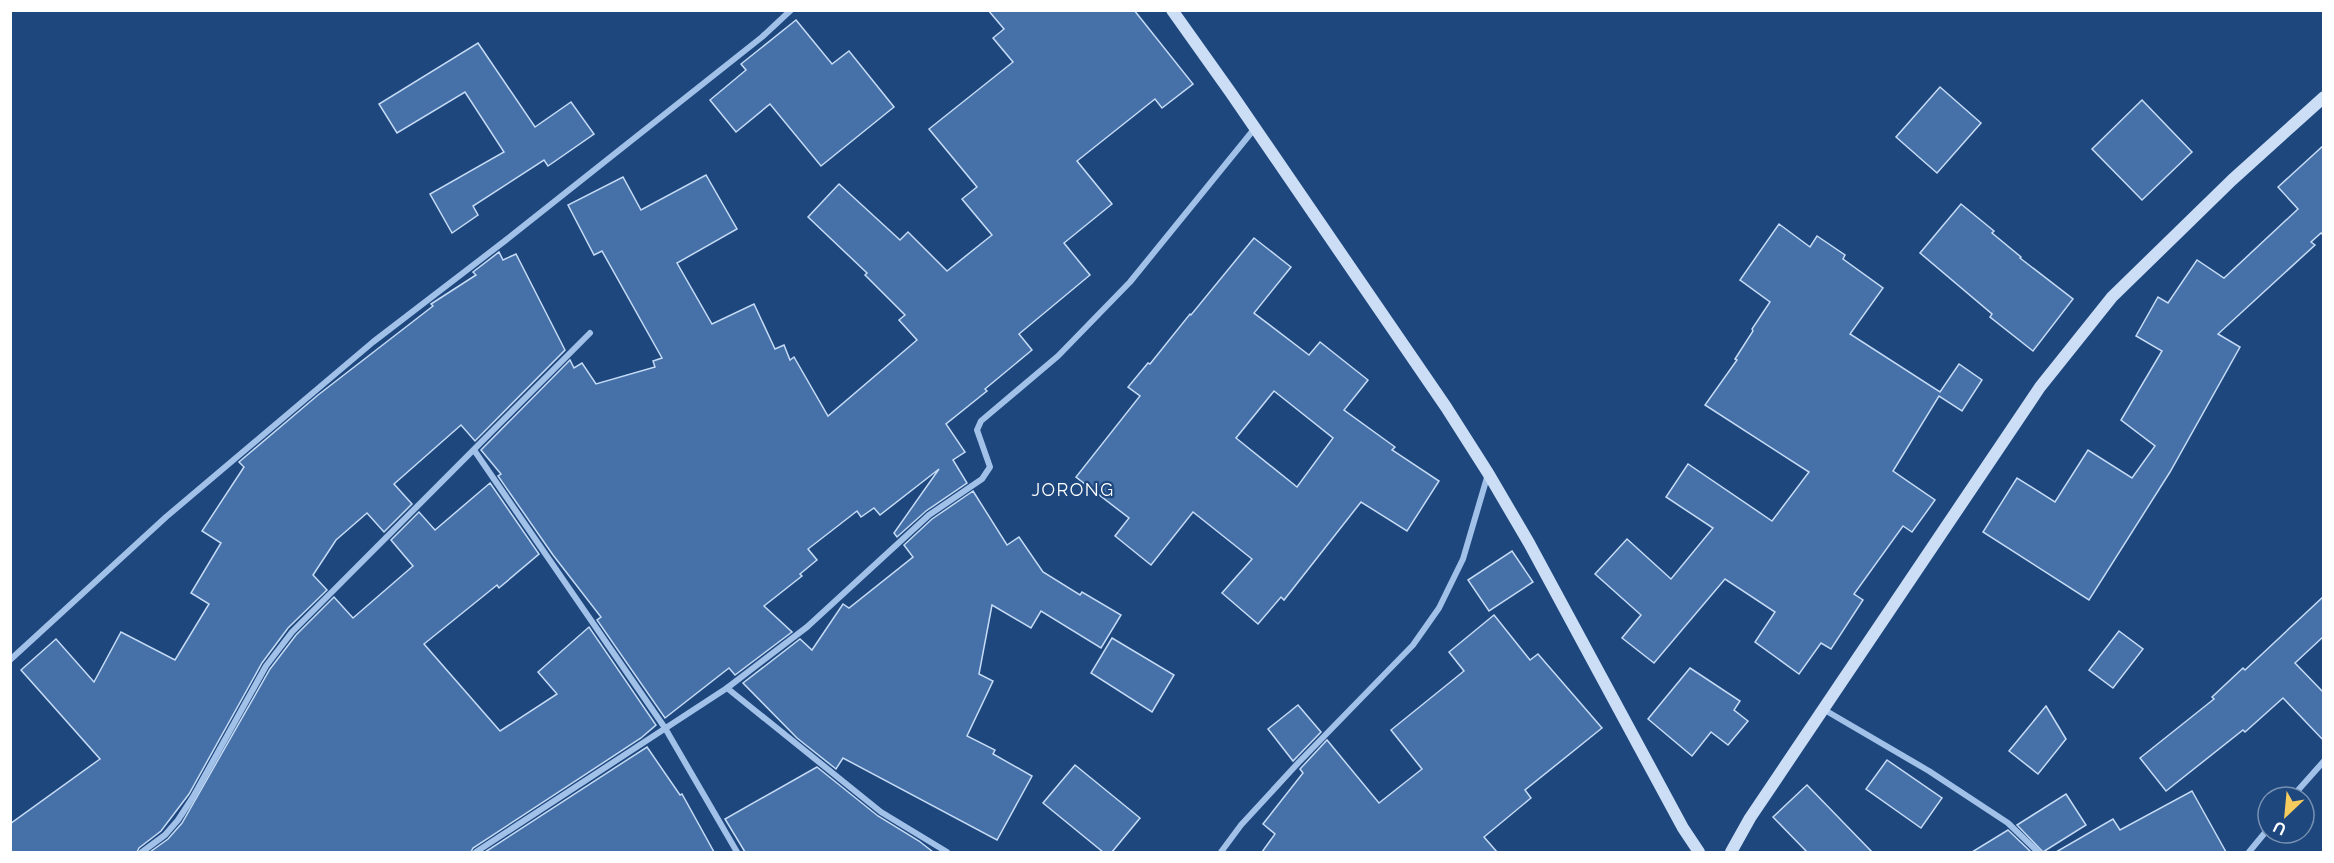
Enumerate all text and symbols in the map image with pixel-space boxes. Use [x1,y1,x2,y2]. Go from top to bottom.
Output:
district label: JORONG [1031,479,1115,500]
north arrow [2256,785,2316,845]
text: U [2270,817,2289,839]

